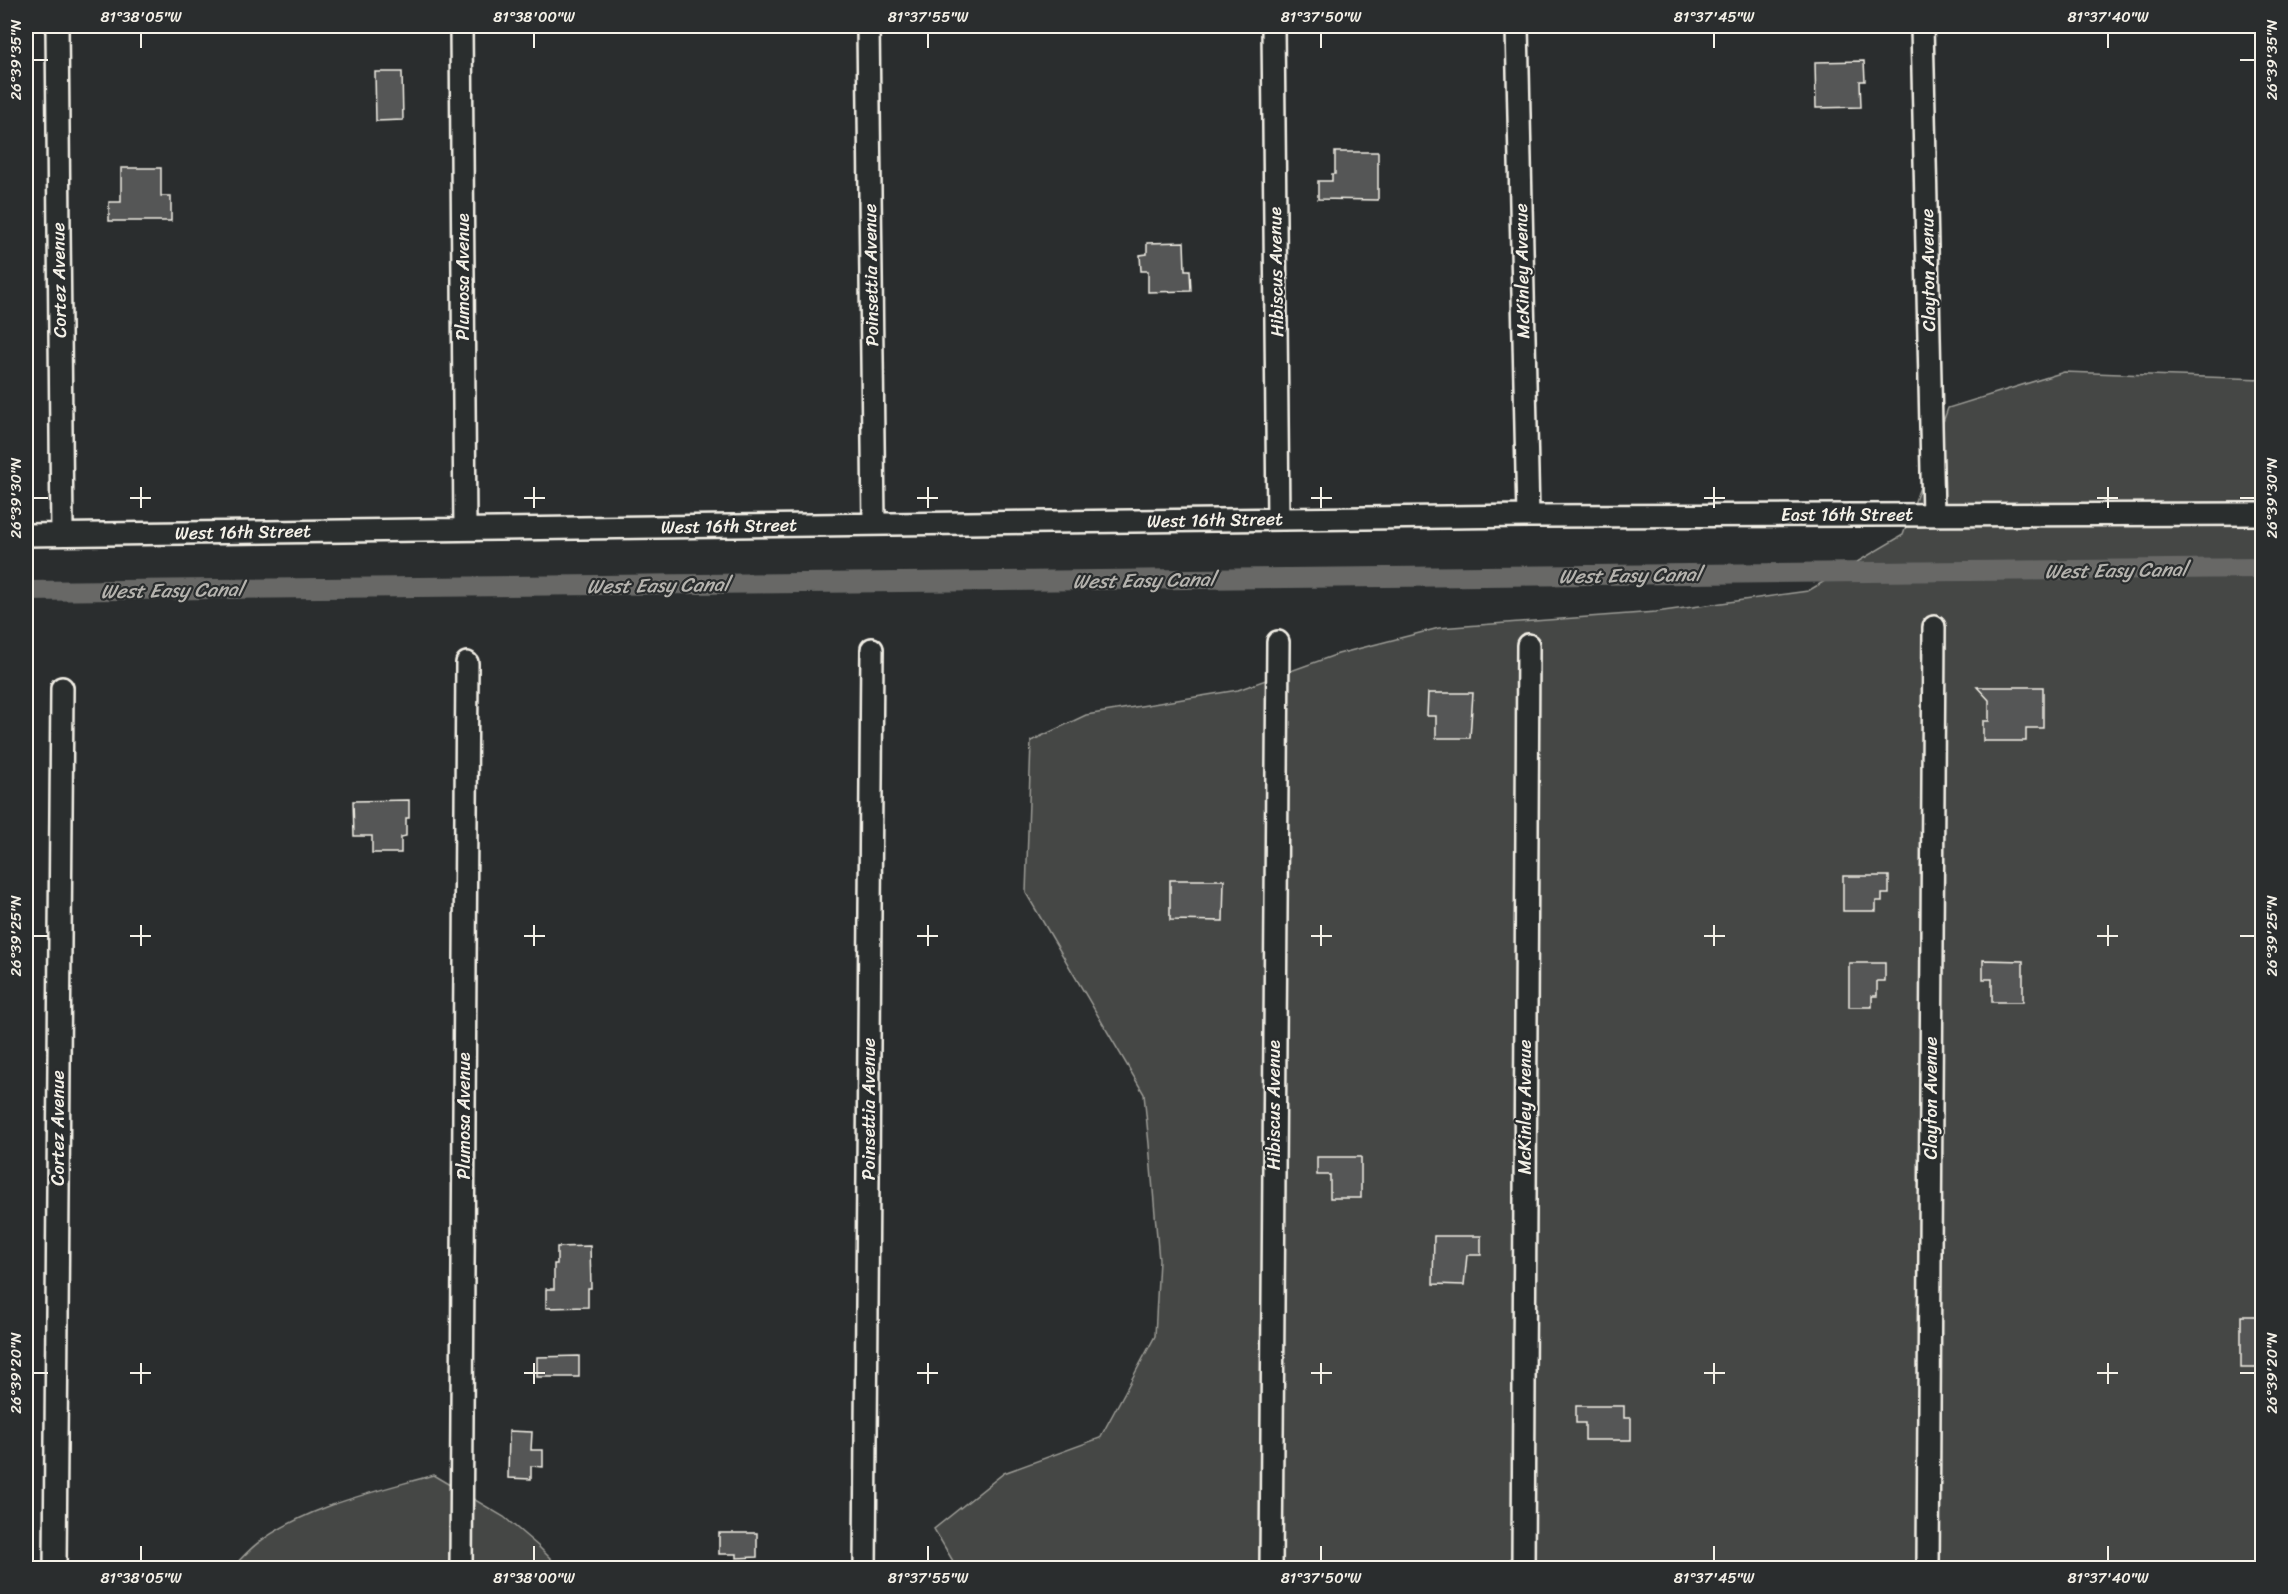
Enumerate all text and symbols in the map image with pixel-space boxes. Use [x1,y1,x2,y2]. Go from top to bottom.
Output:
text: 81°38'05"W [100,4,182,30]
text: 81°38'00"W [493,4,575,30]
text: 81°37'55"W [888,4,969,30]
text: 81°37'50"W [1281,4,1362,30]
text: 81°37'45"W [1674,4,1755,30]
text: 81°37'40"W [2068,4,2149,30]
text: 26°39'35"N [3,19,29,100]
text: 26°39'35"N [2259,19,2285,100]
street label: Poinsettia Avenue [854,203,888,347]
street label: McKinley Avenue [1505,203,1539,339]
street label: Hibiscus Avenue [1259,206,1293,337]
street label: Clayton Avenue [1911,208,1945,332]
street label: Plumosa Avenue [447,213,479,341]
street label: Cortez Avenue [42,222,76,338]
text: 26°39'30"N [3,457,29,538]
text: 26°39'30"N [2259,457,2285,538]
street label: East 16th Street [1781,499,1913,531]
street label: West 16th Street [1147,503,1283,537]
street label: West 16th Street [661,509,797,543]
street label: West 16th Street [175,515,311,549]
water label: West Easy Canal [2044,552,2192,589]
water label: West Easy Canal [1558,557,1706,594]
water label: West Easy Canal [1072,562,1220,599]
water label: West Easy Canal [586,567,734,604]
water label: West Easy Canal [100,572,248,609]
text: 26°39'25"N [3,895,29,977]
text: 26°39'25"N [2259,895,2285,977]
street label: Clayton Avenue [1915,1036,1947,1160]
street label: Poinsettia Avenue [853,1038,885,1180]
street label: McKinley Avenue [1509,1039,1541,1175]
street label: Hibiscus Avenue [1258,1040,1290,1170]
street label: Plumosa Avenue [448,1052,480,1180]
street label: Cortez Avenue [42,1070,74,1186]
text: 26°39'20"N [3,1332,29,1414]
text: 26°39'20"N [2259,1332,2285,1414]
text: 81°38'05"W [100,1565,182,1591]
text: 81°38'00"W [493,1565,575,1591]
text: 81°37'55"W [888,1565,969,1591]
text: 81°37'50"W [1281,1565,1362,1591]
text: 81°37'45"W [1674,1565,1755,1591]
text: 81°37'40"W [2068,1565,2149,1591]

